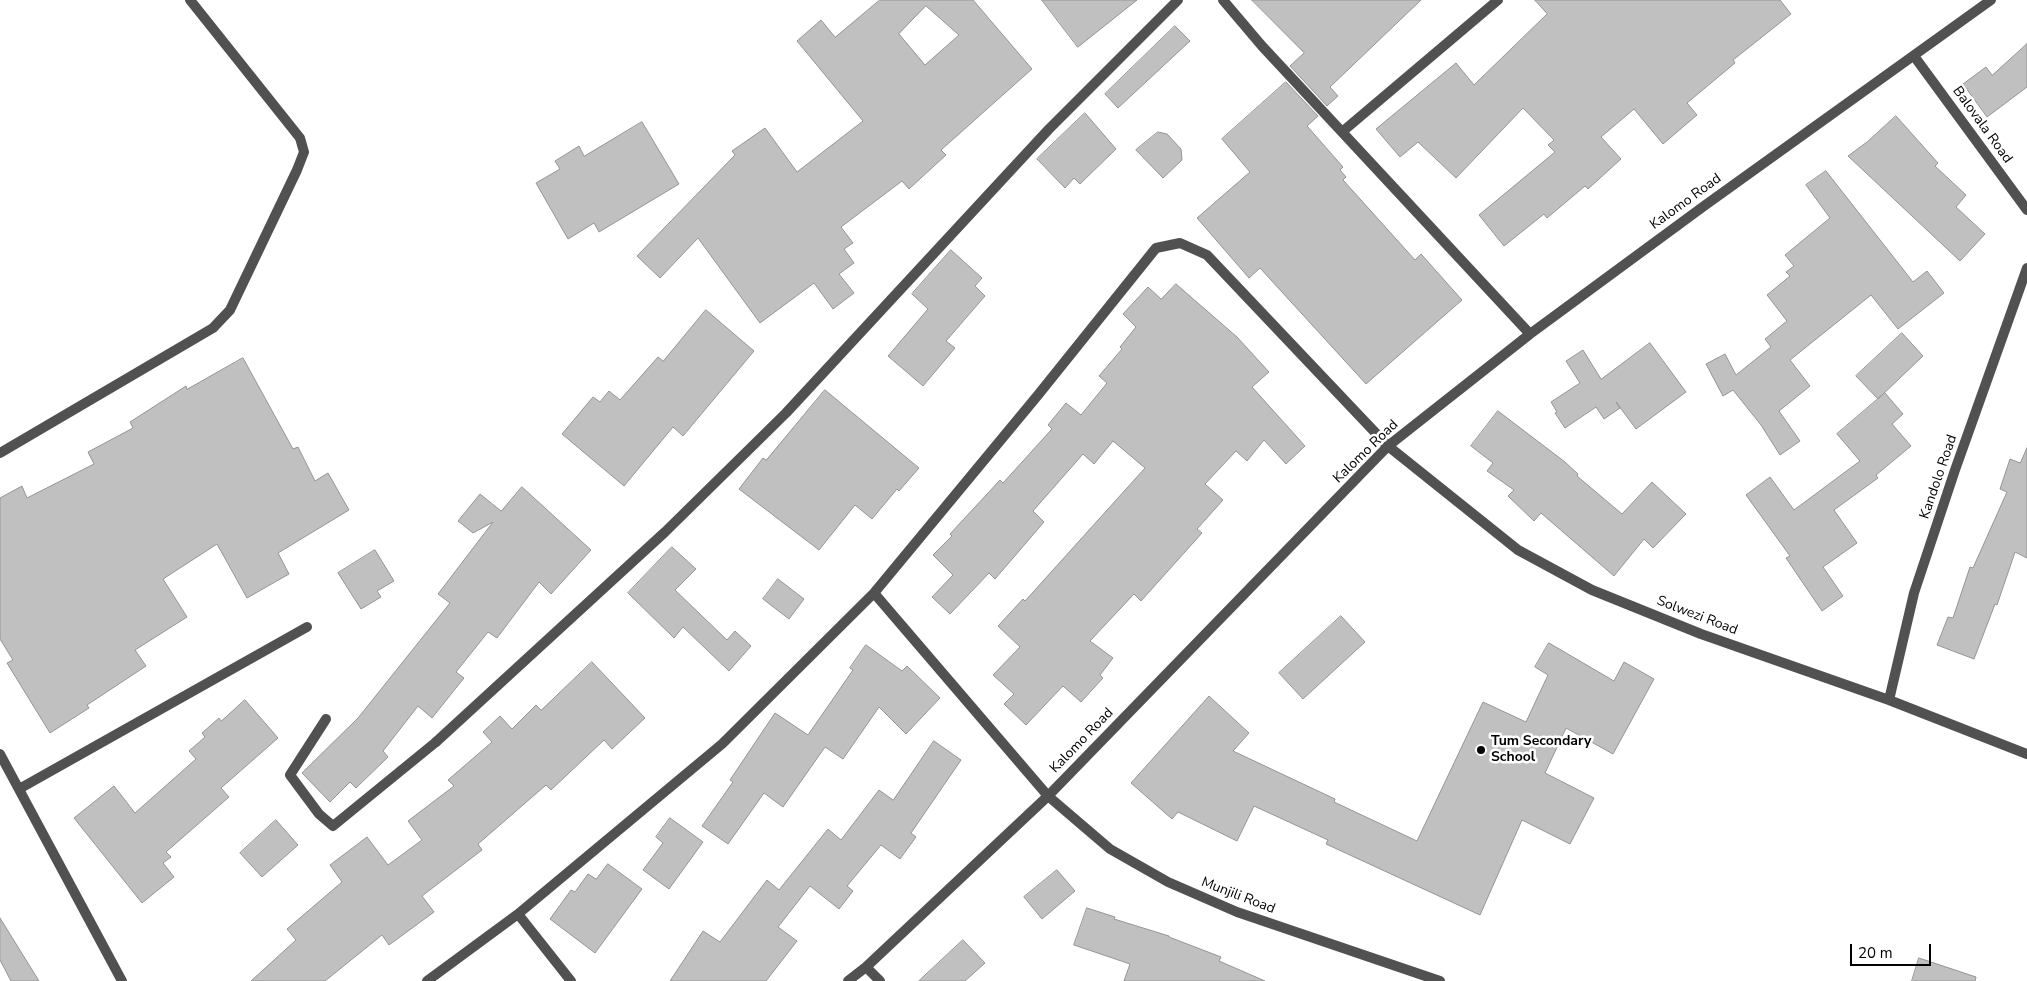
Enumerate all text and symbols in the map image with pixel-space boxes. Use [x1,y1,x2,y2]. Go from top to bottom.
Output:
street label: Balovala Road [1949,83,2015,167]
street label: Kalomo Road [1647,171,1725,233]
street label: Kalomo Road [1330,417,1402,487]
street label: Kandolo Road [1917,433,1961,521]
street label: Solwezi Road [1654,593,1740,639]
street label: Kalomo Road [1047,705,1117,777]
place label: Tum Secondary School [1491,734,1591,766]
marker: Tum Secondary School [1475,744,1487,756]
street label: Munjili Road [1199,874,1277,918]
scale bar [1852,934,1933,966]
text: 20 m [1858,943,1893,963]

